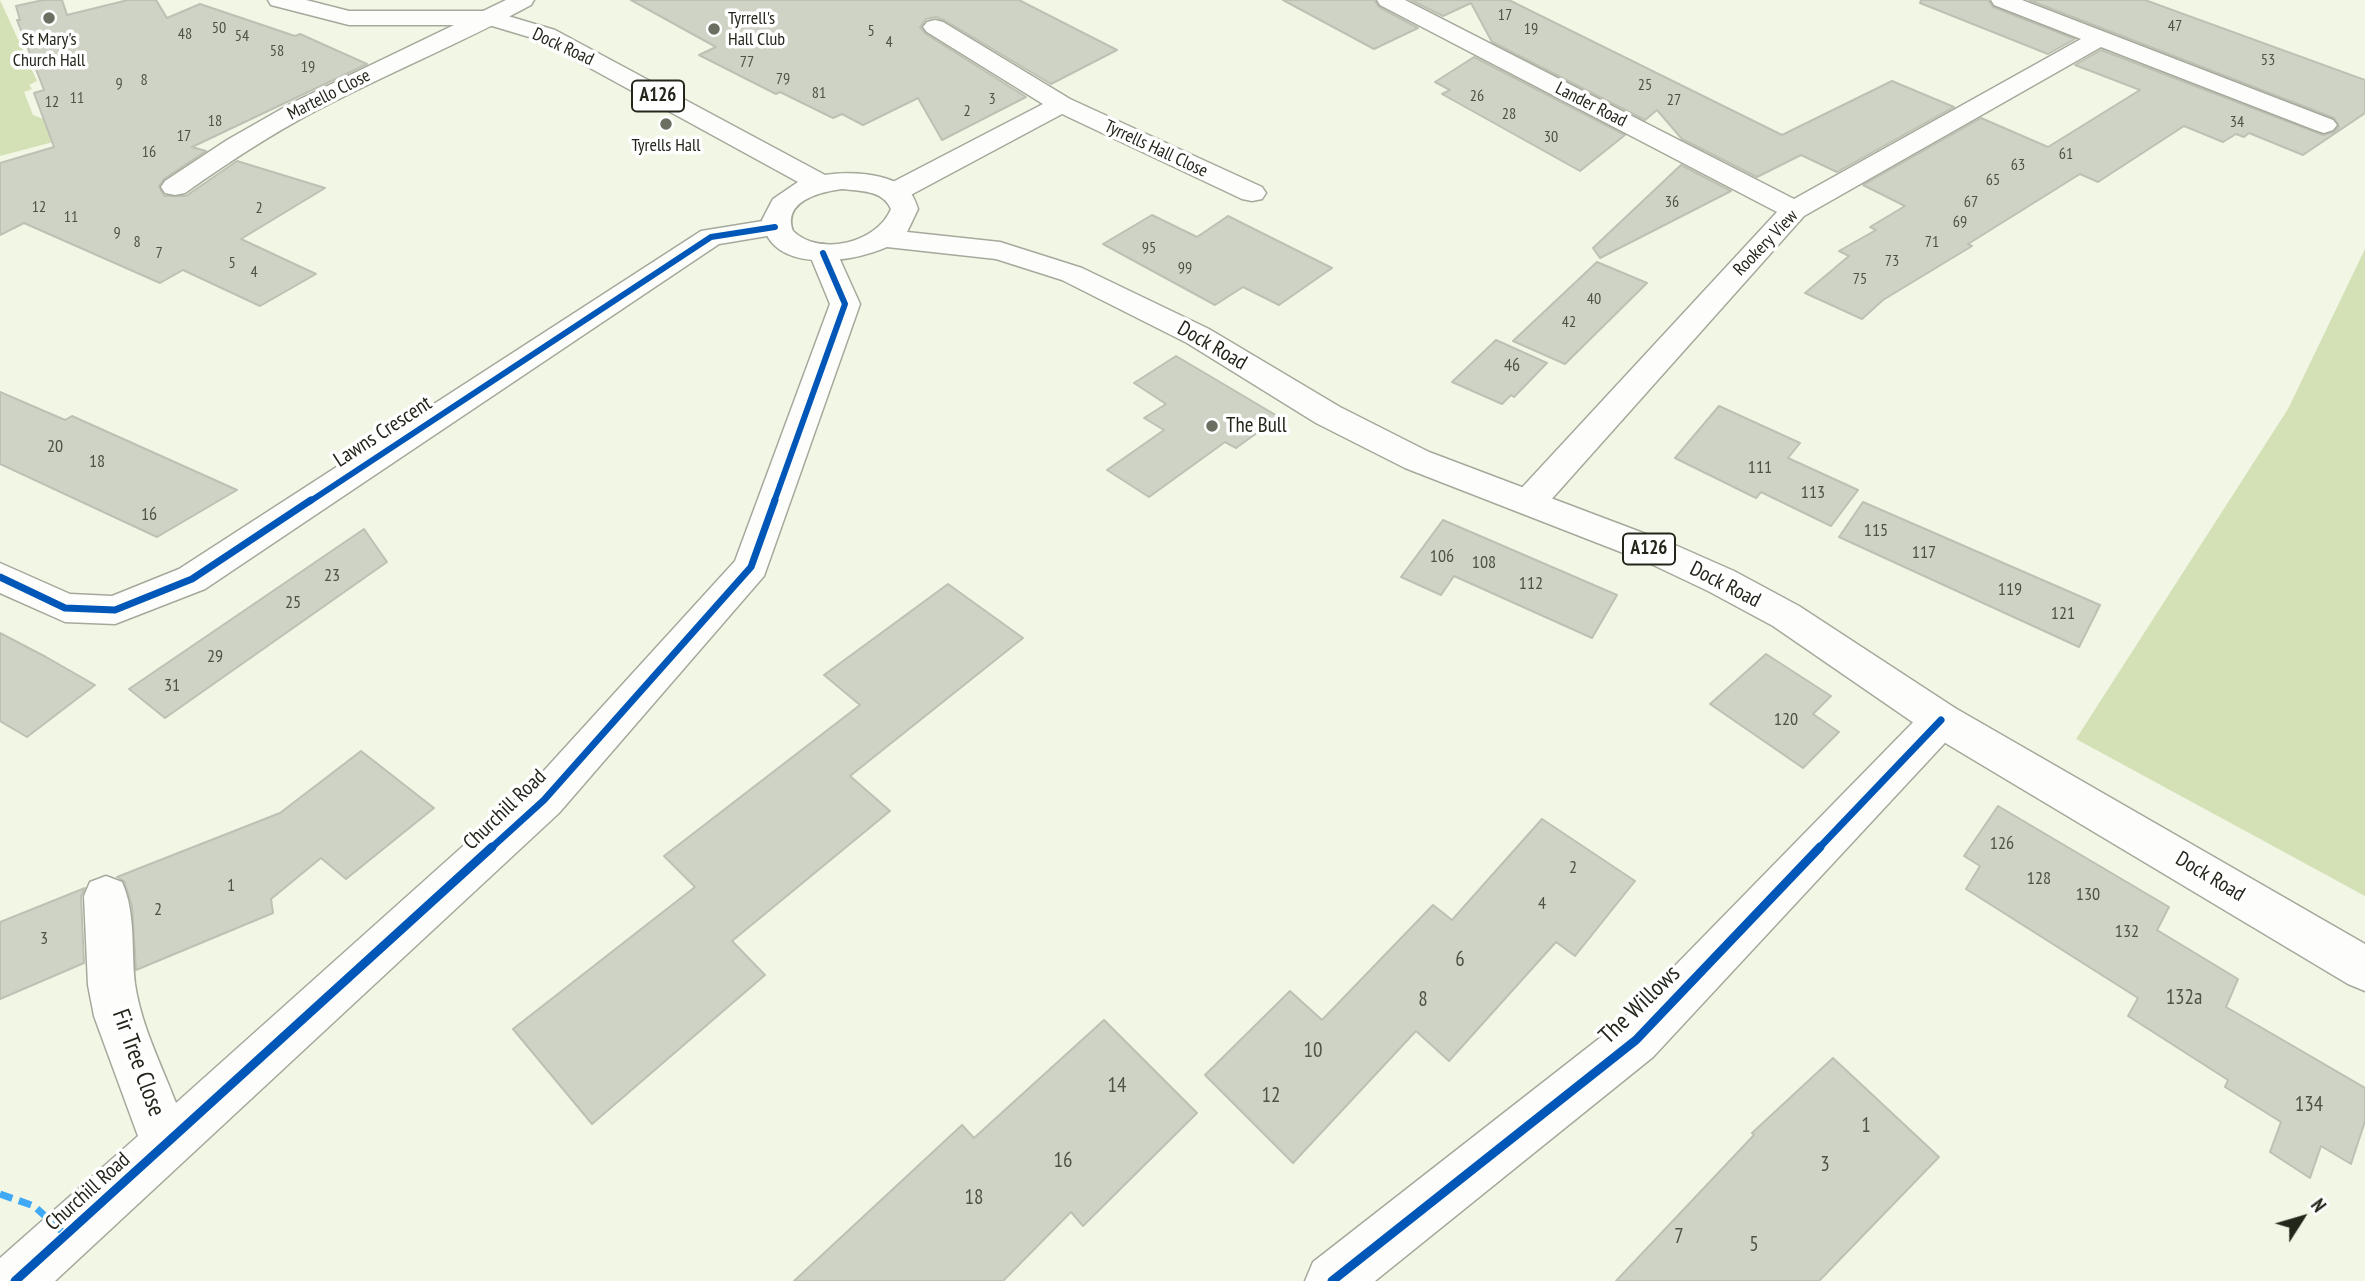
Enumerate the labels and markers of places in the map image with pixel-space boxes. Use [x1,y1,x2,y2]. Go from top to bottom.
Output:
place label: Tyrrell's Hall Club [728,8,785,50]
marker: St Mary's Church Hall [41,10,57,26]
marker: Tyrrell's Hall Club [706,21,722,37]
place label: St Mary's Church Hall [13,29,85,72]
marker: Tyrells Hall [658,116,674,132]
place label: Tyrells Hall [632,135,700,157]
place label: The Bull [1226,413,1287,439]
marker: The Bull [1204,418,1220,434]

